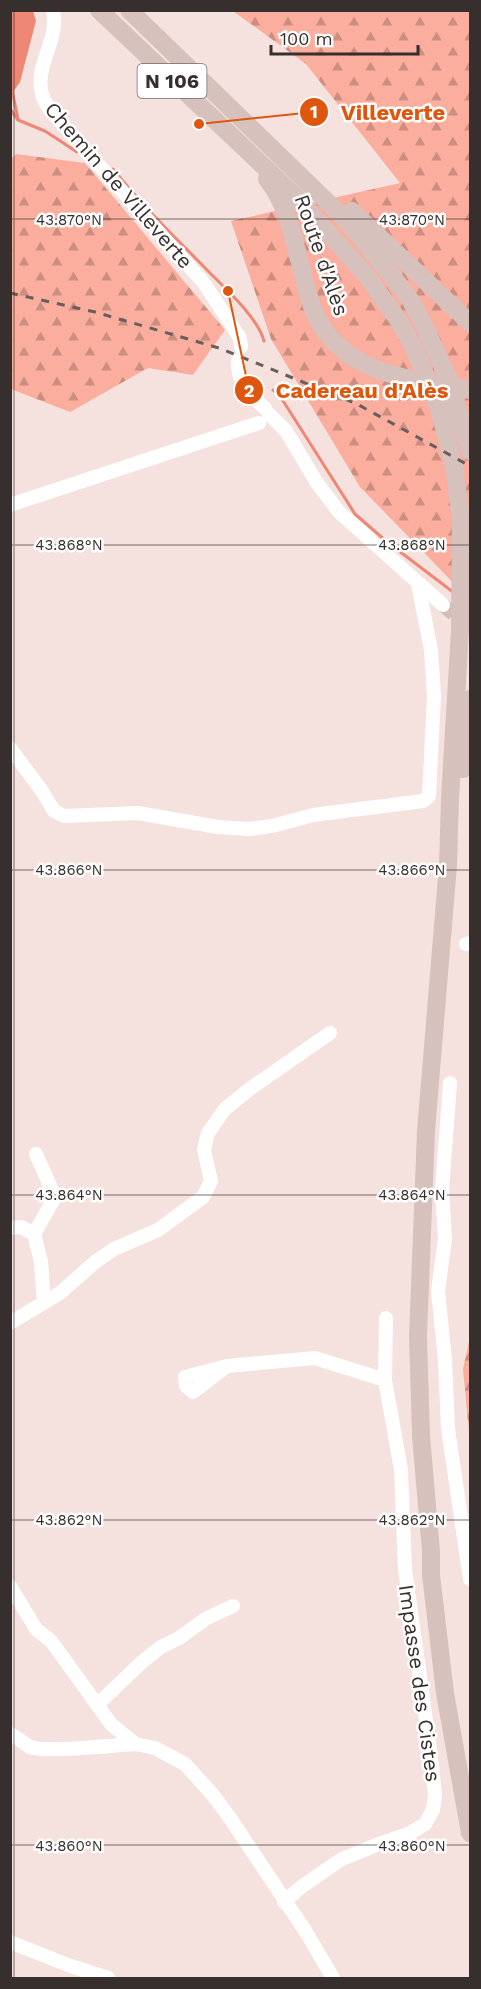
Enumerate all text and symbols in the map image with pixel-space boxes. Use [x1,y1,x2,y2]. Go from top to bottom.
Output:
scale bar [271,18,418,56]
text: 100 m [280,28,333,49]
road number: N 106 [138,64,207,98]
callout: Villeverte [299,92,457,132]
street label: Chemin de Villeverte [40,97,198,273]
text: Villeverte [341,100,445,125]
text: 1 [310,101,318,122]
street label: Route d'Alès [290,191,354,319]
text: 43.870°N [36,211,102,229]
text: 43.870°N [379,211,445,229]
callout: Cadereau d'Alès [234,370,461,410]
text: Cadereau d'Alès [275,378,449,403]
text: 2 [244,380,254,401]
text: 43.868°N [35,536,103,554]
text: 43.868°N [378,536,446,554]
text: 43.866°N [35,861,103,879]
text: 43.866°N [378,861,446,879]
text: 43.864°N [35,1186,103,1204]
text: 43.864°N [378,1186,446,1204]
text: 43.862°N [36,1511,102,1529]
text: 43.862°N [379,1511,445,1529]
street label: Impasse des Cistes [394,1583,446,1783]
text: 43.860°N [35,1837,103,1855]
text: 43.860°N [378,1837,446,1855]

